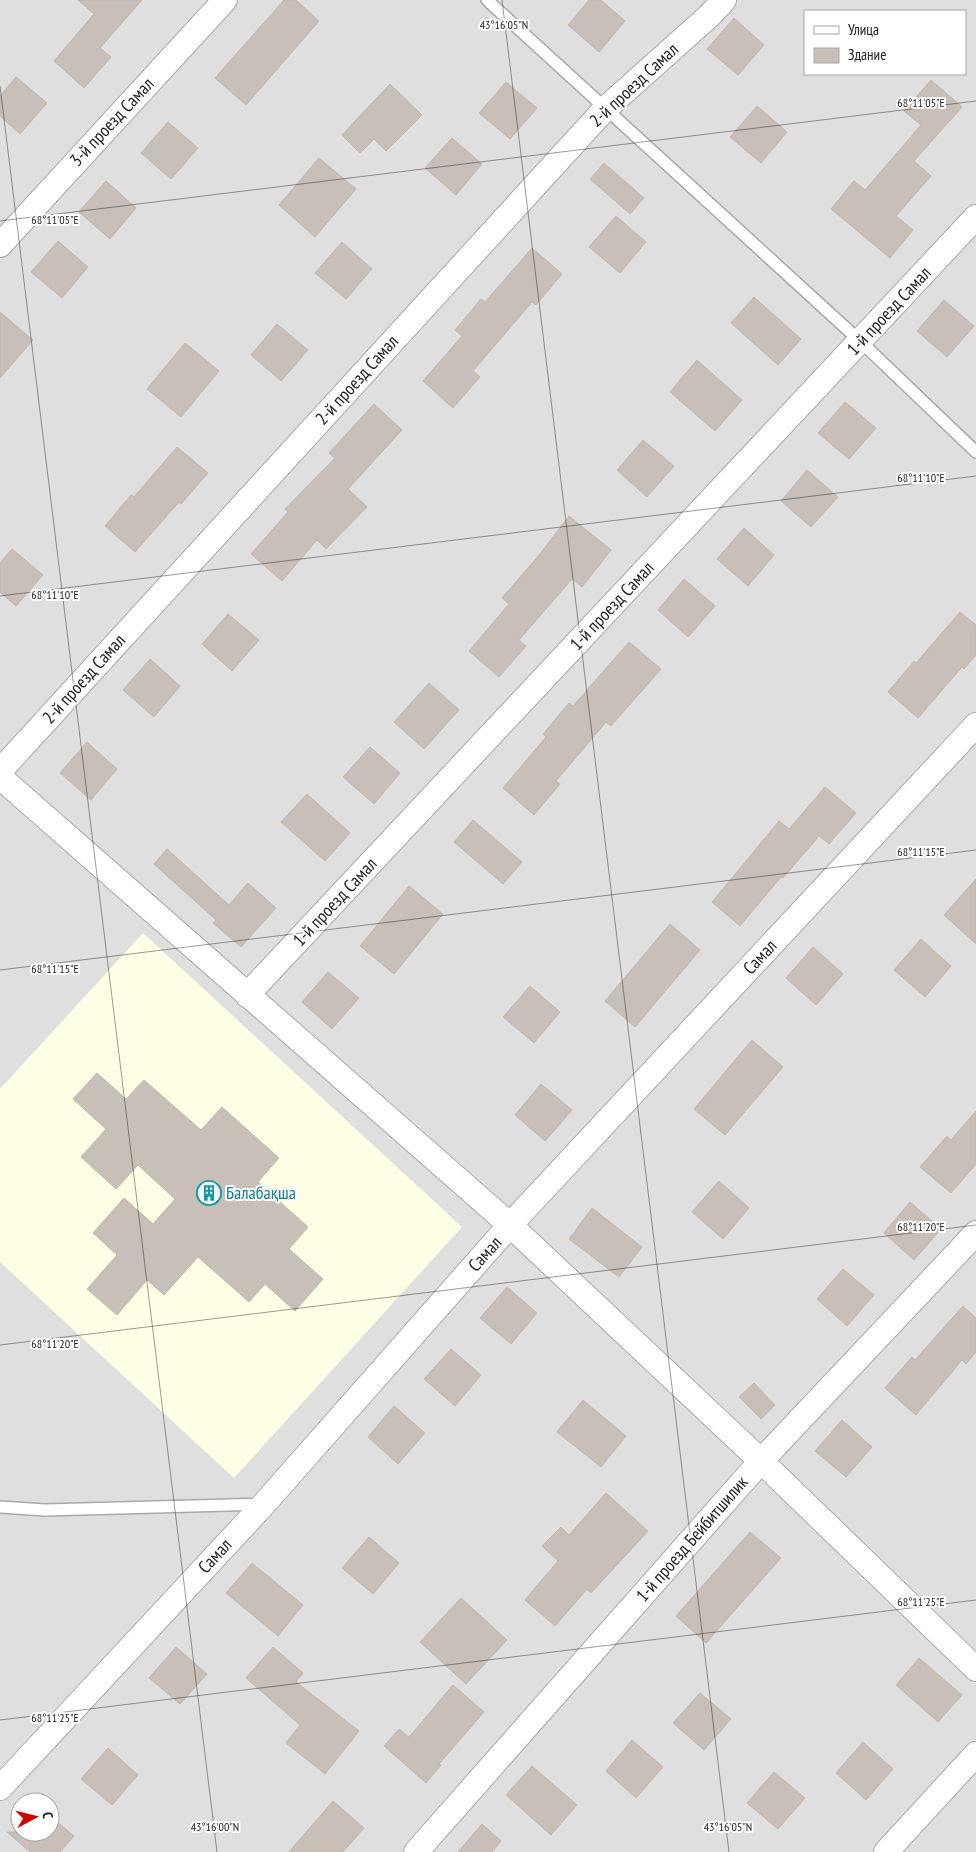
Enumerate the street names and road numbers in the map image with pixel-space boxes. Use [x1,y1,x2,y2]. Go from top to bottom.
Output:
street label: 2-й проезд Самал [584,38,683,132]
street label: 3-й проезд Самал [65,72,159,171]
street label: 1-й проезд Самал [842,261,936,360]
street label: 2-й проезд Самал [310,330,403,429]
street label: 1-й проезд Самал [565,556,659,655]
street label: 2-й проезд Самал [37,629,130,728]
street label: 1-й проезд Самал [288,852,382,951]
street label: Самал [738,934,781,979]
street label: Самал [463,1231,506,1276]
street label: 1-й проезд Бейбитшилик [631,1471,753,1606]
street label: Самал [193,1533,236,1578]

